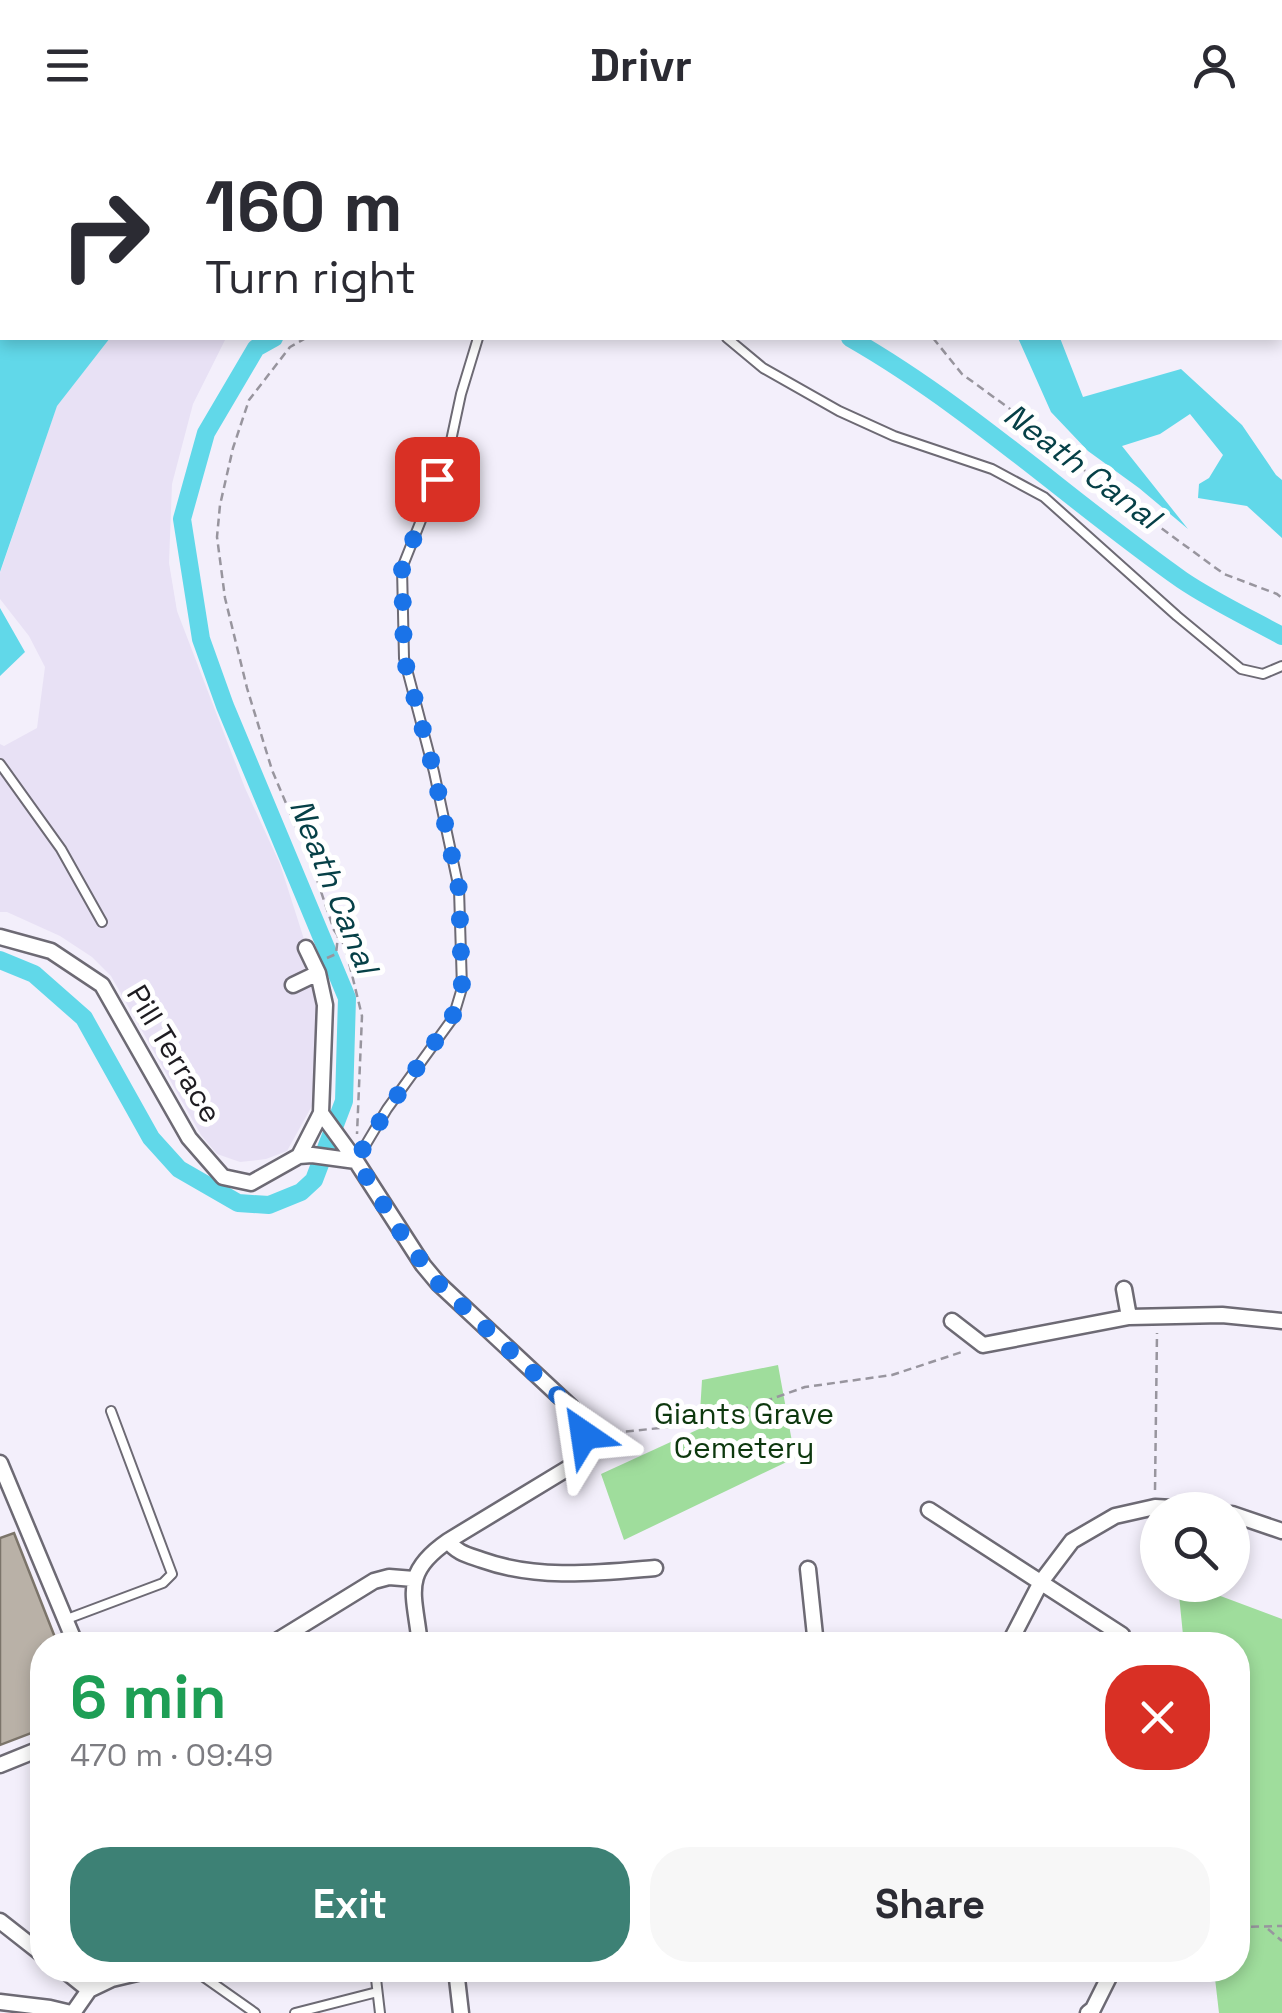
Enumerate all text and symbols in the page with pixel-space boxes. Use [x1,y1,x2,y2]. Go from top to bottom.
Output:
text: Drivr [590,37,692,94]
icon: menu [40,38,95,93]
icon: person [1187,38,1242,93]
text: 160 m [205,162,403,251]
icon: right [40,170,170,300]
text: Turn right [205,249,416,306]
water label: Neath Canal [996,394,1170,540]
pin [395,437,480,522]
icon: arrive [410,452,465,507]
water label: Neath Canal [281,793,388,982]
street label: Pill Terrace [118,978,231,1130]
position arrow [532,1383,636,1487]
park label: Giants Grave Cemetery [654,1394,834,1467]
map controls [1140,1492,1250,1602]
button: search [1140,1492,1250,1602]
text: 6 min [70,1659,226,1736]
button: close [1105,1665,1210,1770]
text: 470 m · 09:49 [70,1735,273,1775]
button: Exit [70,1847,630,1962]
button: Share [650,1847,1210,1962]

